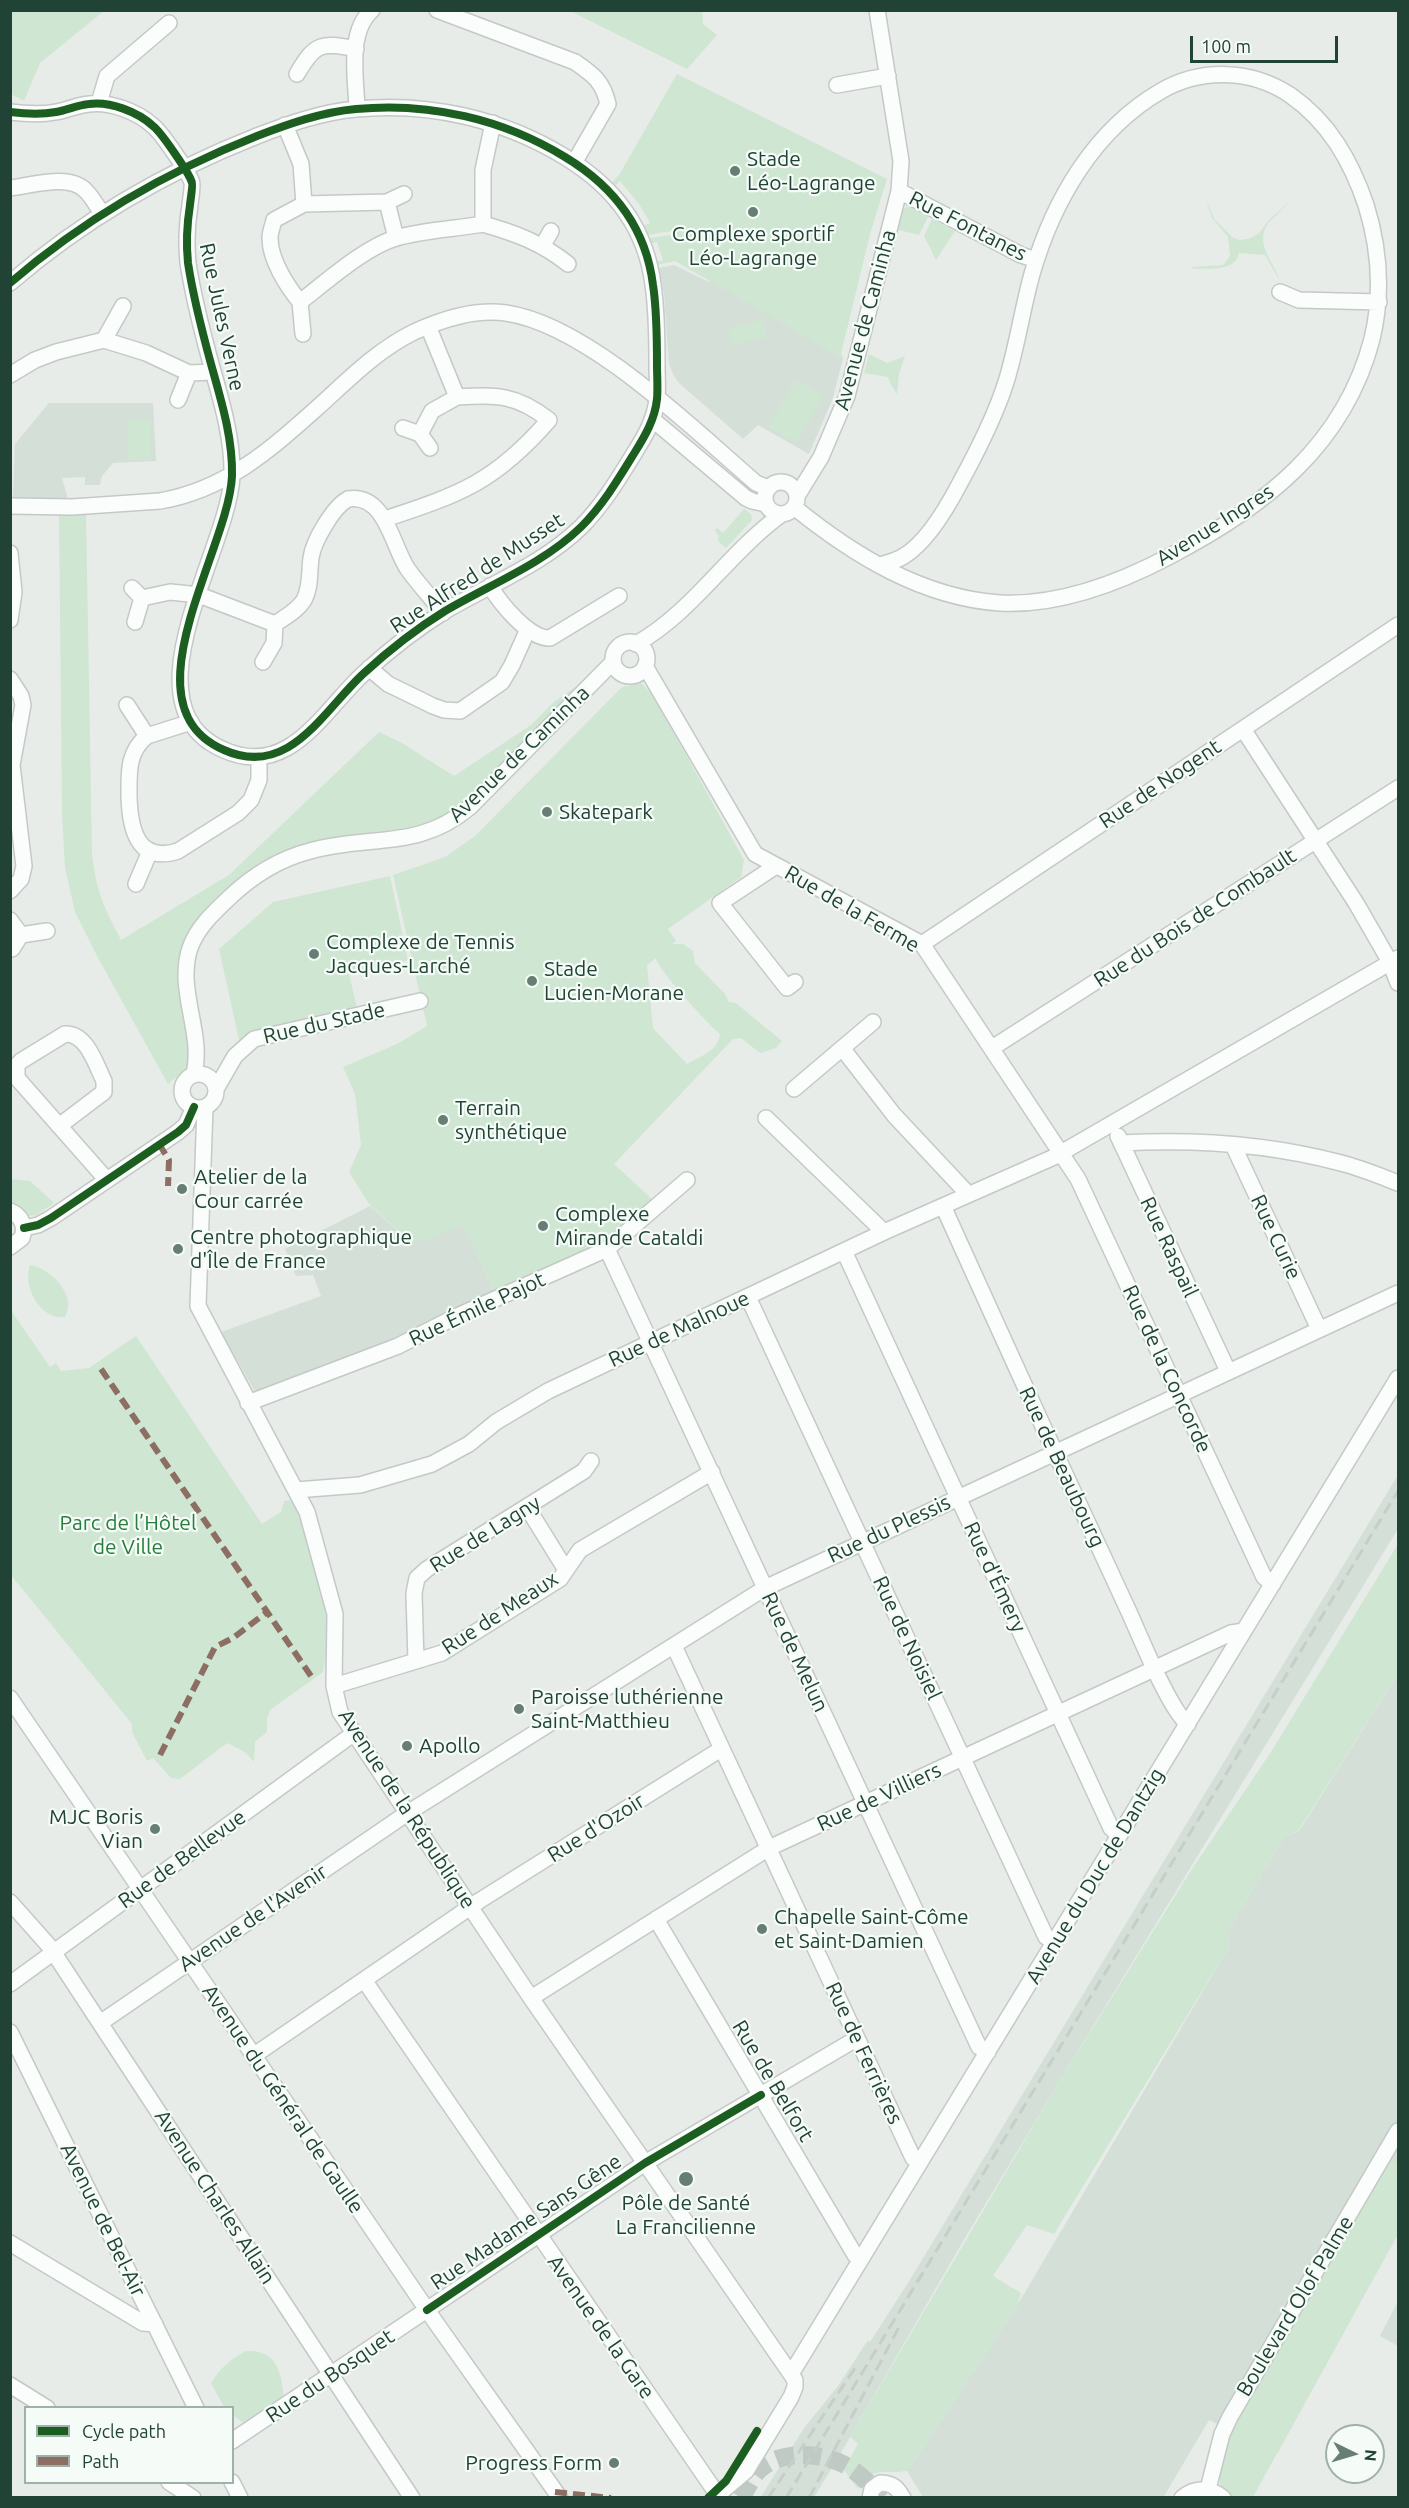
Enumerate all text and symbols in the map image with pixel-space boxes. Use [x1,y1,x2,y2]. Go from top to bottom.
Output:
scale bar [1193,24,1342,62]
text: 100 m [1201,36,1251,56]
place label: Stade Léo-Lagrange [747,146,876,196]
marker: Stade Léo-Lagrange [728,164,742,178]
street label: Rue Fontanes [905,186,1031,266]
marker: Complexe sportif Léo-Lagrange [746,205,760,219]
place label: Complexe sportif Léo-Lagrange [672,221,834,271]
street label: Avenue de Caminha [829,227,901,413]
street label: Rue Jules Verne [194,241,250,393]
street label: Avenue Ingres [1152,479,1278,571]
street label: Rue Alfred de Musset [385,507,569,639]
street label: Avenue de Caminha [443,680,595,828]
street label: Rue de Nogent [1094,734,1226,834]
place label: Skatepark [559,799,653,825]
marker: Skatepark [540,805,554,819]
street label: Rue du Bois de Combault [1089,843,1301,993]
street label: Rue de la Ferme [780,860,924,958]
place label: Complexe de Tennis Jacques-Larché [326,929,515,979]
marker: Complexe de Tennis Jacques-Larché [307,947,321,961]
place label: Stade Lucien-Morane [544,956,684,1006]
marker: Stade Lucien-Morane [525,974,539,988]
street label: Rue du Stade [261,997,387,1049]
place label: Terrain synthétique [455,1095,567,1145]
marker: Terrain synthétique [436,1113,450,1127]
place label: Atelier de la Cour carrée [194,1164,307,1214]
marker: Atelier de la Cour carrée [175,1182,189,1196]
street label: Rue Curie [1245,1191,1307,1283]
street label: Rue Raspail [1135,1193,1203,1301]
place label: Complexe Mirande Cataldi [555,1201,703,1251]
marker: Complexe Mirande Cataldi [536,1219,550,1233]
place label: Centre photographique d'Île de France [190,1224,412,1274]
marker: Centre photographique d'Île de France [171,1242,185,1256]
street label: Rue Émile Pajot [405,1266,549,1352]
street label: Rue de la Concorde [1117,1281,1217,1457]
street label: Rue de Malnoue [605,1285,753,1373]
street label: Rue de Beaubourg [1014,1383,1110,1551]
street label: Rue de Lagny [425,1490,545,1578]
street label: Rue du Plessis [824,1490,954,1568]
park label: Parc de l’Hôtel de Ville [60,1510,196,1560]
street label: Rue d'Émery [958,1518,1032,1636]
street label: Rue de Meaux [437,1566,563,1660]
street label: Rue de Noisiel [867,1572,947,1704]
street label: Rue de Melun [756,1588,834,1716]
place label: Paroisse luthérienne Saint-Matthieu [531,1684,724,1734]
marker: Paroisse luthérienne Saint-Matthieu [512,1702,526,1716]
street label: Avenue de la République [333,1704,481,1914]
place label: Apollo [419,1733,481,1759]
marker: Apollo [400,1739,414,1753]
street label: Rue de Villiers [813,1757,945,1837]
street label: Avenue du Duc de Dantzig [1020,1763,1170,1989]
street label: Rue d'Ozoir [543,1788,649,1868]
place label: MJC Boris Vian [49,1804,143,1854]
street label: Rue de Bellevue [113,1804,251,1914]
marker: MJC Boris Vian [148,1822,162,1836]
street label: Avenue de l'Avenir [174,1859,332,1977]
place label: Chapelle Saint-Côme et Saint-Damien [774,1904,969,1954]
marker: Chapelle Saint-Côme et Saint-Damien [755,1922,769,1936]
street label: Rue de Ferrières [820,1978,908,2128]
street label: Avenue du Général de Gaulle [197,1980,369,2218]
street label: Rue de Belfort [727,2016,819,2146]
street label: Avenue Charles Allain [149,2105,281,2289]
street label: Avenue de Bel-Air [55,2139,151,2301]
street label: Rue Madame Sans Gêne [426,2149,626,2295]
marker: Pôle de Santé La Francilienne [677,2170,695,2188]
place label: Pôle de Santé La Francilienne [616,2190,756,2240]
street label: Boulevard Olof Palme [1231,2211,1359,2401]
street label: Avenue de la Gare [542,2250,660,2404]
street label: Rue du Bosquet [261,2324,399,2428]
legend [24,2406,234,2484]
text: Cycle path [82,2421,166,2441]
north arrow [1325,2424,1385,2484]
text: N [1361,2449,1380,2462]
place label: Progress Form [465,2450,602,2476]
text: Path [82,2451,119,2471]
marker: Progress Form [607,2456,621,2470]

